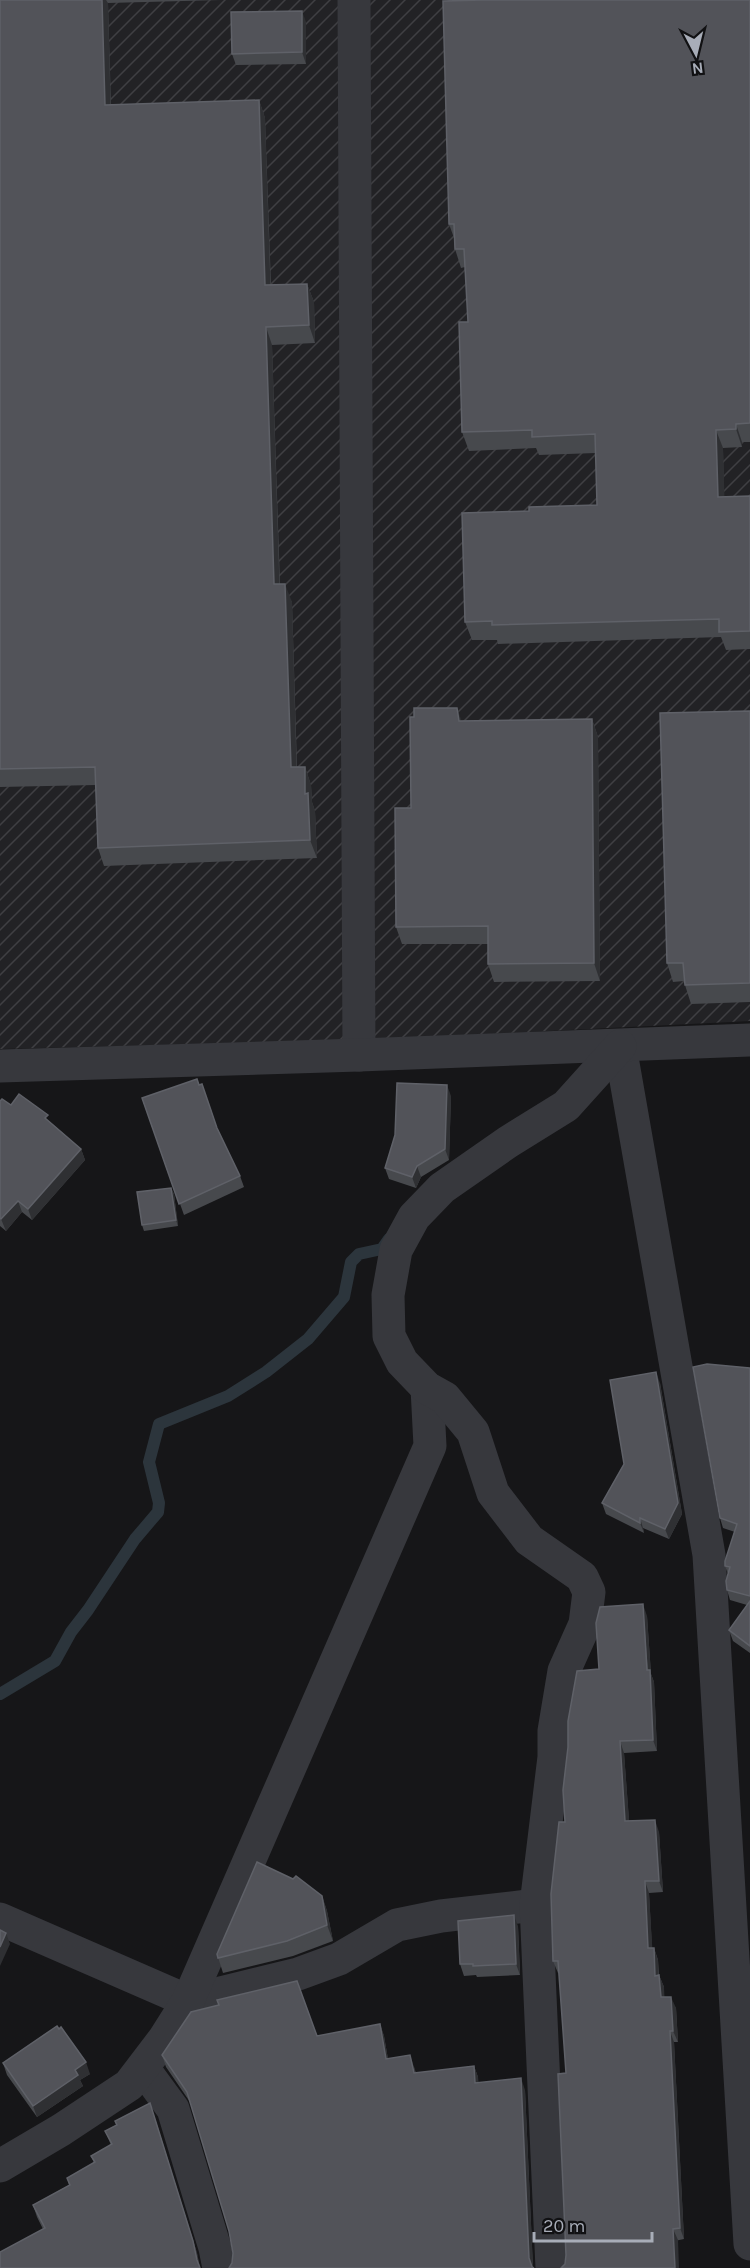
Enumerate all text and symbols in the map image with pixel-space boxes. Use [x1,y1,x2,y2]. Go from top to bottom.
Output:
north arrow [666,24,726,84]
text: N [691,58,705,79]
scale bar [534,2205,652,2243]
text: 20 m [543,2215,585,2237]

